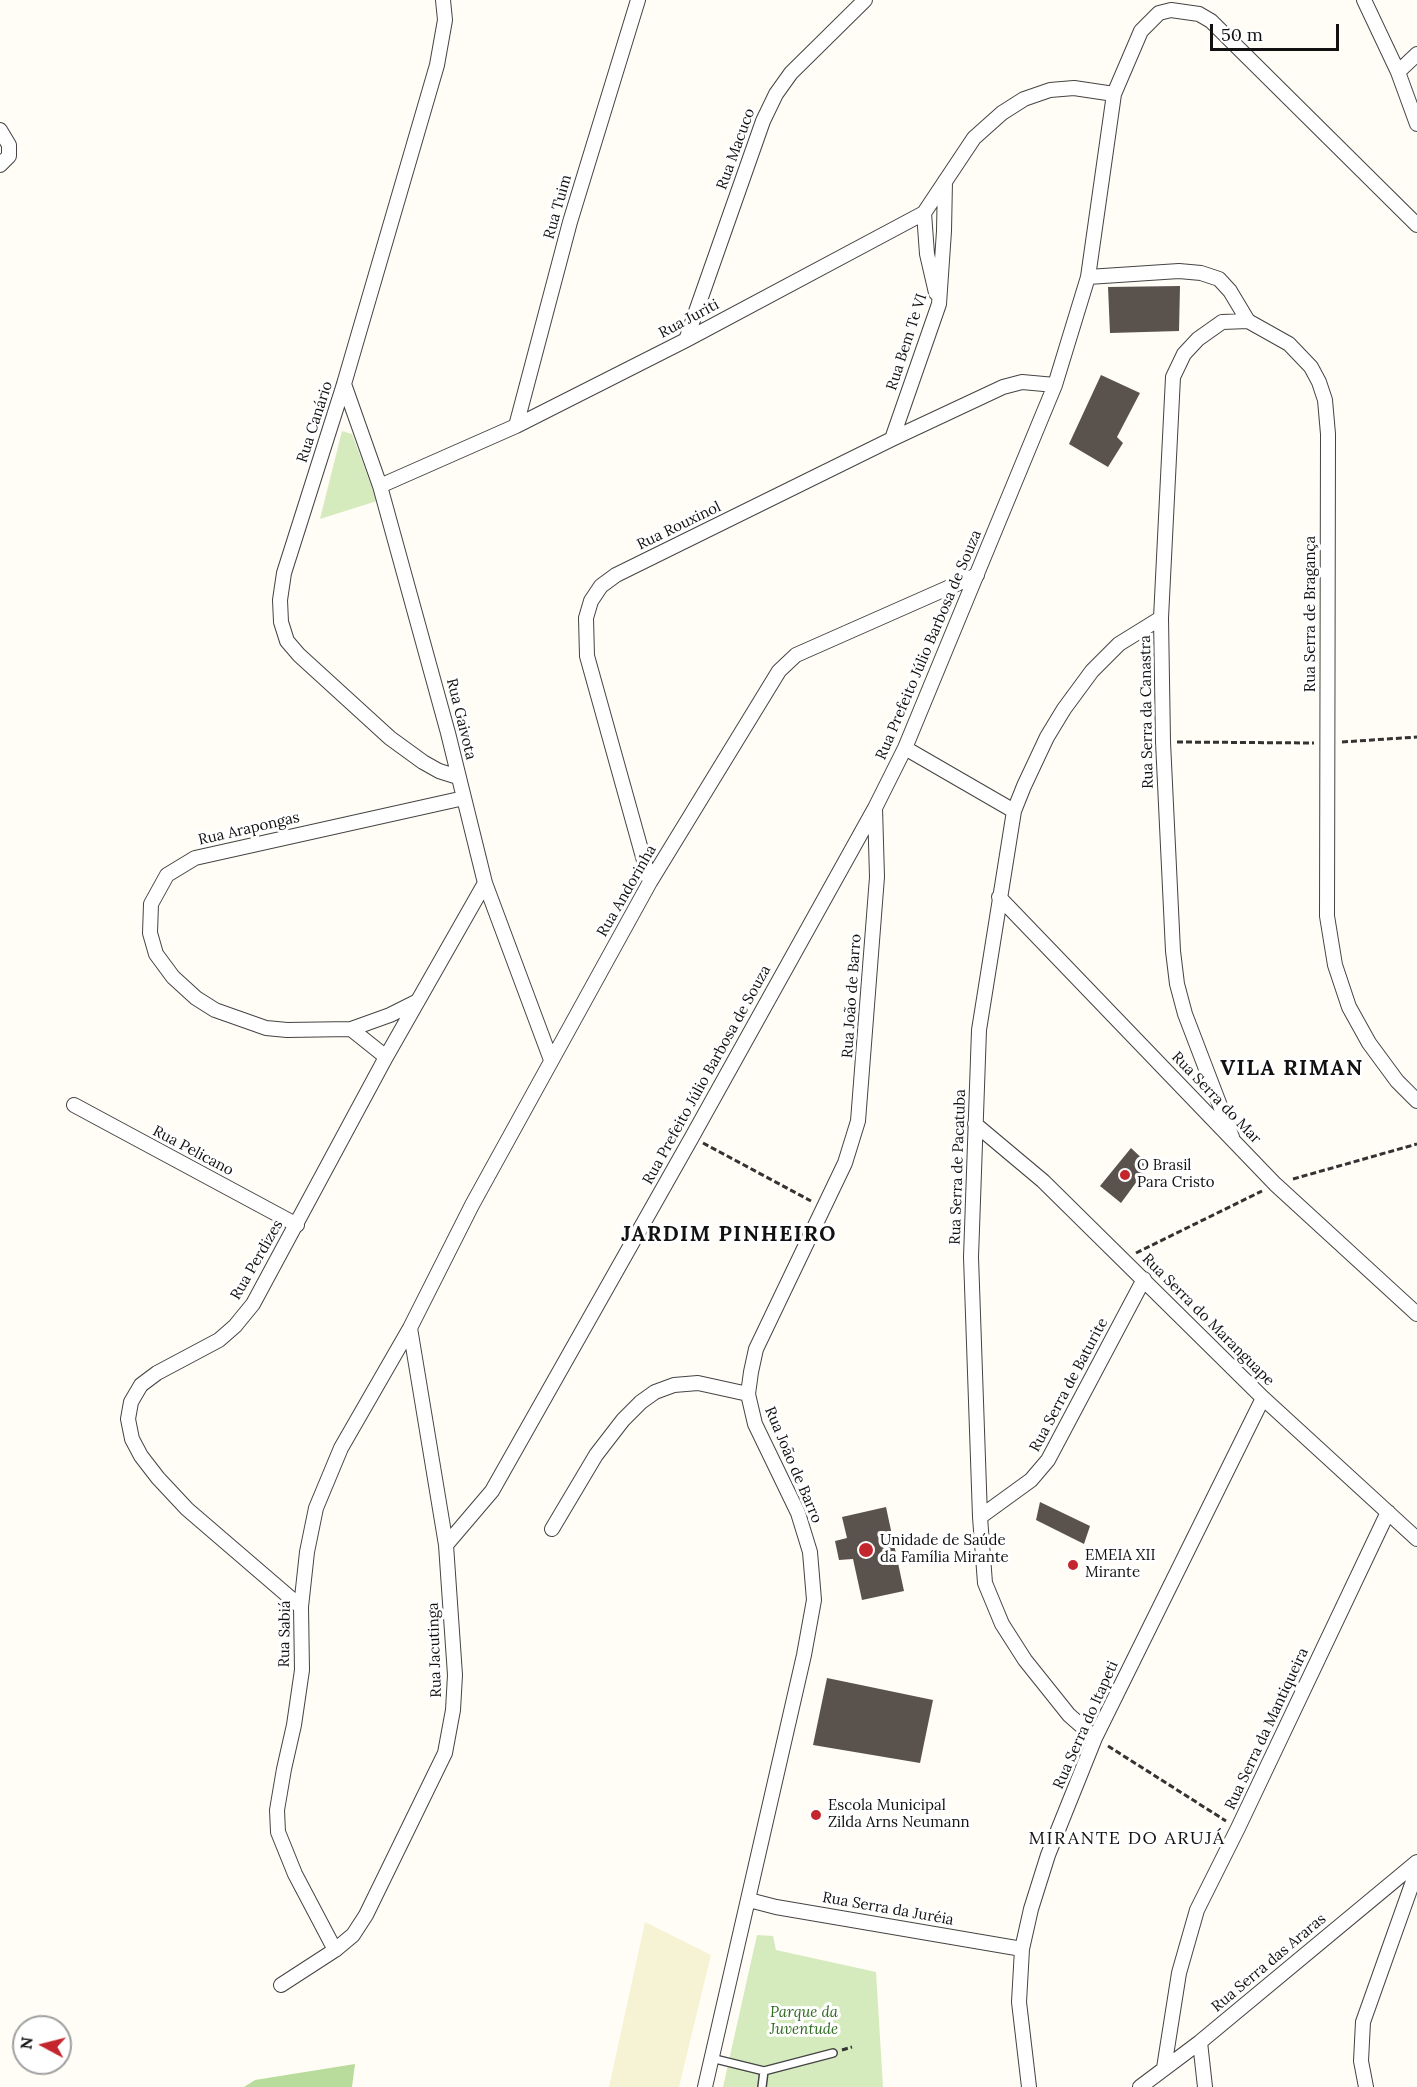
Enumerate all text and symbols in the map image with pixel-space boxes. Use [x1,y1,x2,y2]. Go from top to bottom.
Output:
scale bar [1213,12,1342,50]
text: 50 m [1221,23,1263,46]
street label: Rua Macuco [713,106,759,192]
street label: Rua Tuim [540,173,576,241]
street label: Rua Bem Te VI [883,291,931,393]
street label: Rua Juriti [656,296,722,342]
street label: Rua Canário [293,379,337,465]
street label: Rua Rouxinol [634,498,724,554]
street label: Rua Prefeito Júlio Barbosa de Souza [872,527,986,763]
street label: Rua Serra de Bragança [1302,536,1320,692]
street label: Rua Serra da Canastra [1137,635,1157,789]
street label: Rua Gaivota [442,676,480,762]
street label: Rua Arapongas [197,809,301,849]
street label: Rua Andorinha [593,842,661,940]
street label: Rua João de Barro [839,933,865,1059]
street label: Rua Prefeito Júlio Barbosa de Souza [639,962,775,1188]
street label: Rua Serra do Mar [1168,1048,1264,1148]
district label: VILA RIMAN [1220,1056,1364,1082]
street label: Rua Serra de Pacatuba [946,1089,970,1245]
street label: Rua Pelicano [149,1122,237,1180]
place label: O Brasil Para Cristo [1137,1157,1215,1192]
marker: O Brasil Para Cristo [1118,1168,1132,1182]
street label: Rua Perdizes [227,1217,287,1303]
district label: JARDIM PINHEIRO [621,1222,837,1248]
street label: Rua Serra do Maranguape [1138,1250,1278,1390]
street label: Rua Serra de Baturite [1026,1315,1112,1455]
street label: Rua João de Barro [760,1404,826,1526]
place label: Unidade de Saúde da Família Mirante [880,1532,1009,1567]
marker: Unidade de Saúde da Família Mirante [857,1541,875,1559]
place label: EMEIA XII Mirante [1085,1547,1156,1582]
marker: EMEIA XII Mirante [1066,1558,1080,1572]
street label: Rua Sabiá [275,1600,295,1668]
street label: Rua Jacutinga [424,1602,446,1698]
street label: Rua Serra da Mantiqueira [1222,1645,1312,1813]
street label: Rua Serra do Itapeti [1050,1658,1122,1792]
place label: Escola Municipal Zilda Arns Neumann [828,1797,970,1832]
marker: Escola Municipal Zilda Arns Neumann [809,1808,823,1822]
district label: MIRANTE DO ARUJÁ [1028,1828,1226,1850]
street label: Rua Serra da Juréia [821,1889,955,1929]
street label: Rua Serra das Araras [1208,1910,1330,2016]
park label: Parque da Juventude [770,2004,838,2039]
north arrow [12,2015,72,2075]
text: N [15,2036,37,2050]

